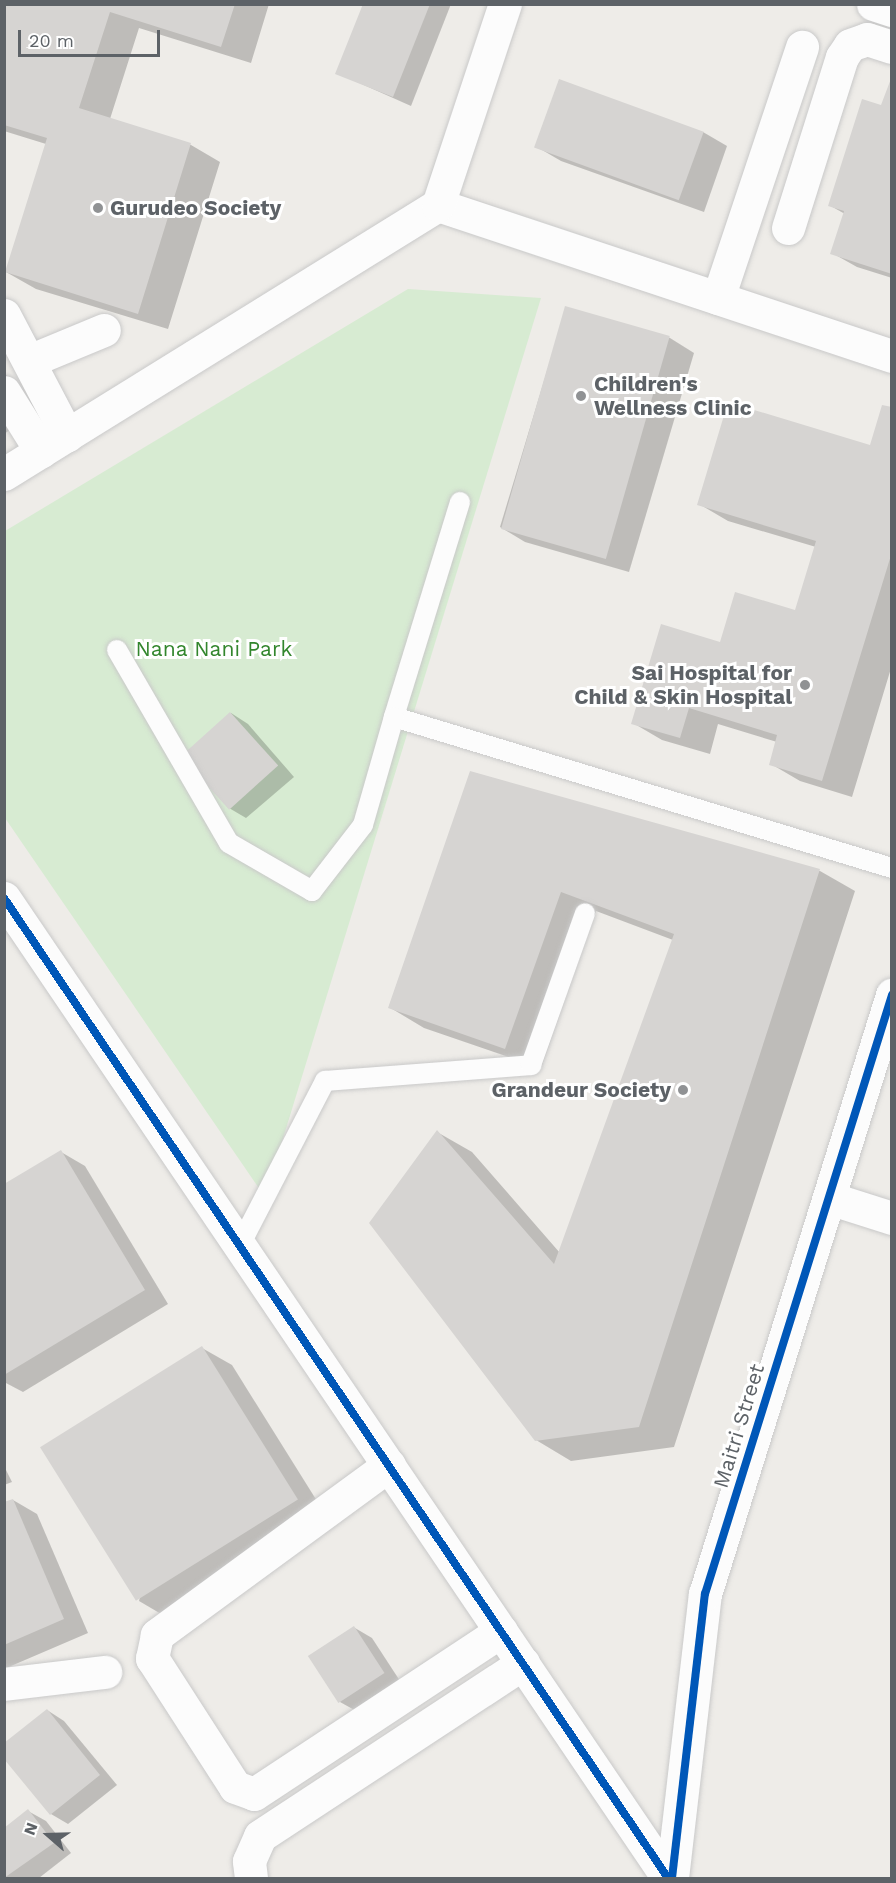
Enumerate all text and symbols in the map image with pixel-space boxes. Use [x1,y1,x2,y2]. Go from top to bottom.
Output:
scale bar [21,18,164,56]
text: 20 m [29,30,74,51]
place label: Gurudeo Society [110,195,281,221]
marker: Gurudeo Society [91,201,105,215]
place label: Children's Wellness Clinic [594,371,752,421]
marker: Children's Wellness Clinic [572,387,590,405]
park label: Nana Nani Park [135,636,293,662]
place label: Sai Hospital for Child & Skin Hospital [574,660,792,710]
marker: Sai Hospital for Child & Skin Hospital [796,676,814,694]
place label: Grandeur Society [491,1077,671,1103]
marker: Grandeur Society [676,1083,690,1097]
street label: Maitri Street [708,1361,770,1491]
north arrow [18,1805,78,1865]
text: N [20,1820,42,1838]

